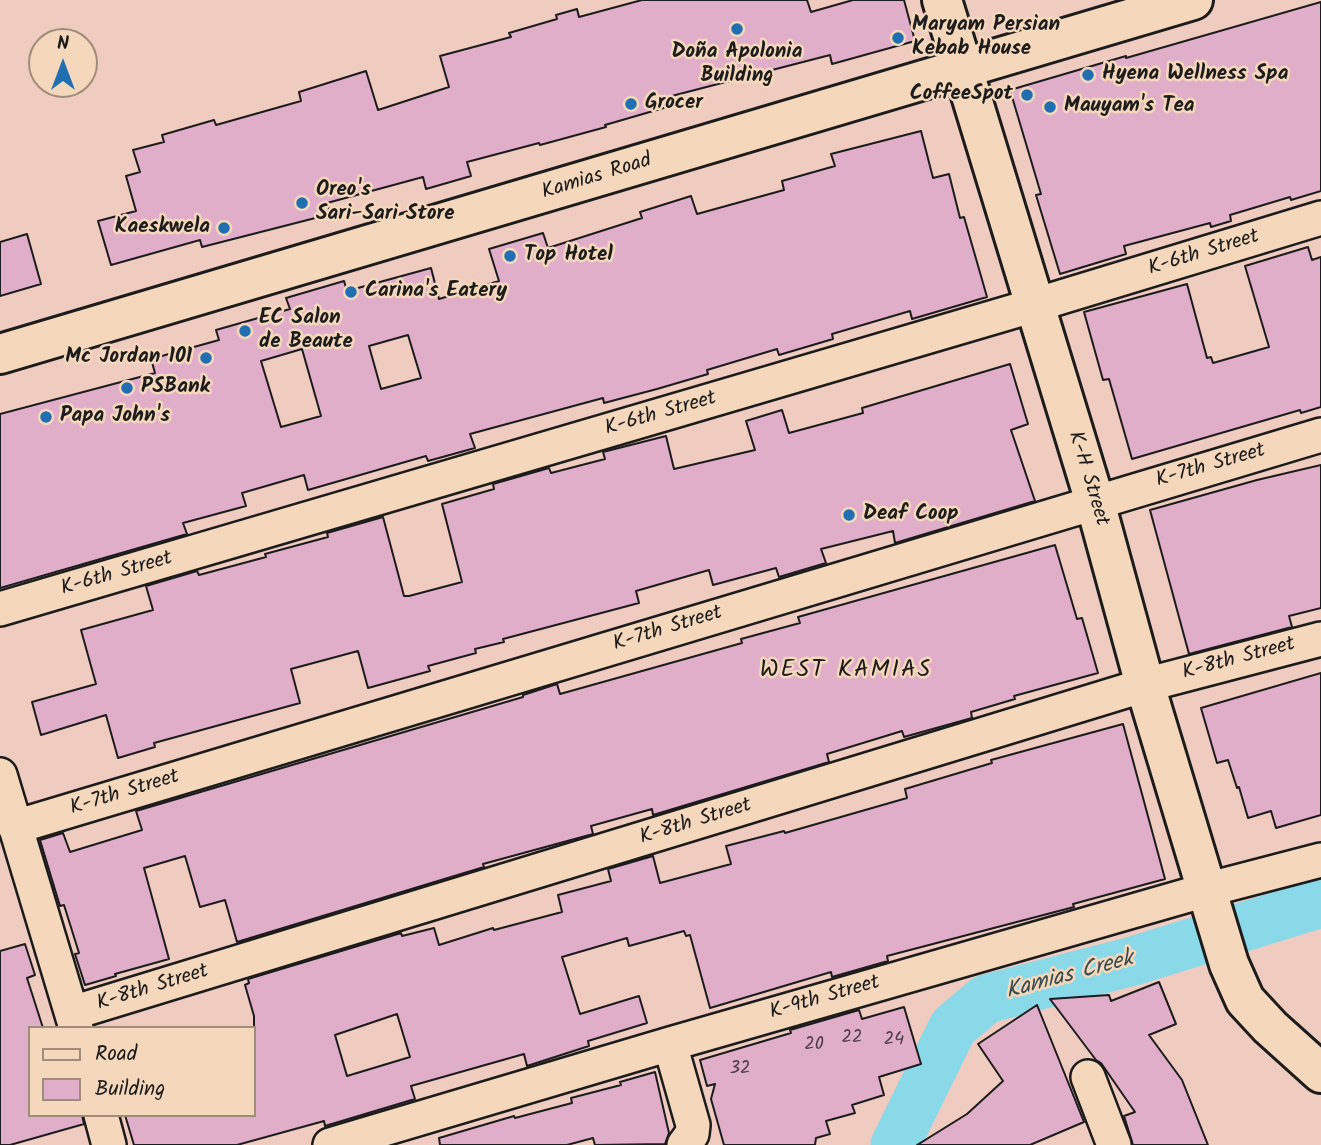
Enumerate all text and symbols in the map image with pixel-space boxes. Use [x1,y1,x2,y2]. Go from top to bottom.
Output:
place label: Maryam Persian Kebab House [912,13,1060,63]
marker: Doña Apolonia Building [729,21,745,37]
north arrow [28,28,98,98]
text: N [57,29,69,59]
marker: Maryam Persian Kebab House [890,30,906,46]
place label: Doña Apolonia Building [671,40,803,90]
place label: Hyena Wellness Spa [1102,62,1288,88]
marker: Hyena Wellness Spa [1080,67,1096,83]
place label: CoffeeSpot [910,82,1013,108]
marker: CoffeeSpot [1019,87,1035,103]
place label: Grocer [645,91,703,117]
place label: Mauyam's Tea [1064,94,1195,120]
marker: Grocer [623,96,639,112]
marker: Mauyam's Tea [1042,99,1058,115]
street label: Kamias Road [539,149,655,207]
place label: Oreo's Sari-Sari Store [316,178,454,228]
marker: Oreo's Sari-Sari Store [294,195,310,211]
place label: Kaeskwela [115,215,210,241]
marker: Kaeskwela [216,220,232,236]
street label: K-6th Street [1145,225,1263,283]
place label: Top Hotel [524,243,613,269]
marker: Top Hotel [502,248,518,264]
place label: Carina's Eatery [365,279,507,305]
marker: Carina's Eatery [343,284,359,300]
place label: EC Salon de Beaute [259,306,353,356]
marker: EC Salon de Beaute [237,323,253,339]
place label: Mc Jordan 101 [65,345,192,371]
marker: Mc Jordan 101 [198,350,214,366]
place label: PSBank [141,375,210,401]
marker: PSBank [119,380,135,396]
street label: K-6th Street [602,387,720,443]
place label: Papa John's [60,404,170,430]
marker: Papa John's [38,409,54,425]
street label: K-H Street [1061,429,1113,529]
street label: K-7th Street [1153,439,1269,495]
place label: Deaf Coop [863,502,959,528]
marker: Deaf Coop [841,507,857,523]
street label: K-6th Street [58,547,176,603]
street label: K-7th Street [610,601,726,659]
street label: K-8th Street [1180,633,1298,687]
district label: WEST KAMIAS [761,658,931,686]
street label: K-7th Street [67,765,183,823]
street label: K-8th Street [637,794,755,852]
water label: Kamias Creek [1003,947,1137,1007]
street label: K-8th Street [94,960,212,1018]
street label: K-9th Street [767,971,883,1027]
legend [28,1026,256,1117]
house number: 22 [842,1028,862,1050]
house number: 24 [884,1030,904,1052]
house number: 20 [804,1035,824,1057]
text: Road [95,1038,137,1071]
house number: 32 [730,1059,750,1081]
text: Building [95,1073,165,1106]

